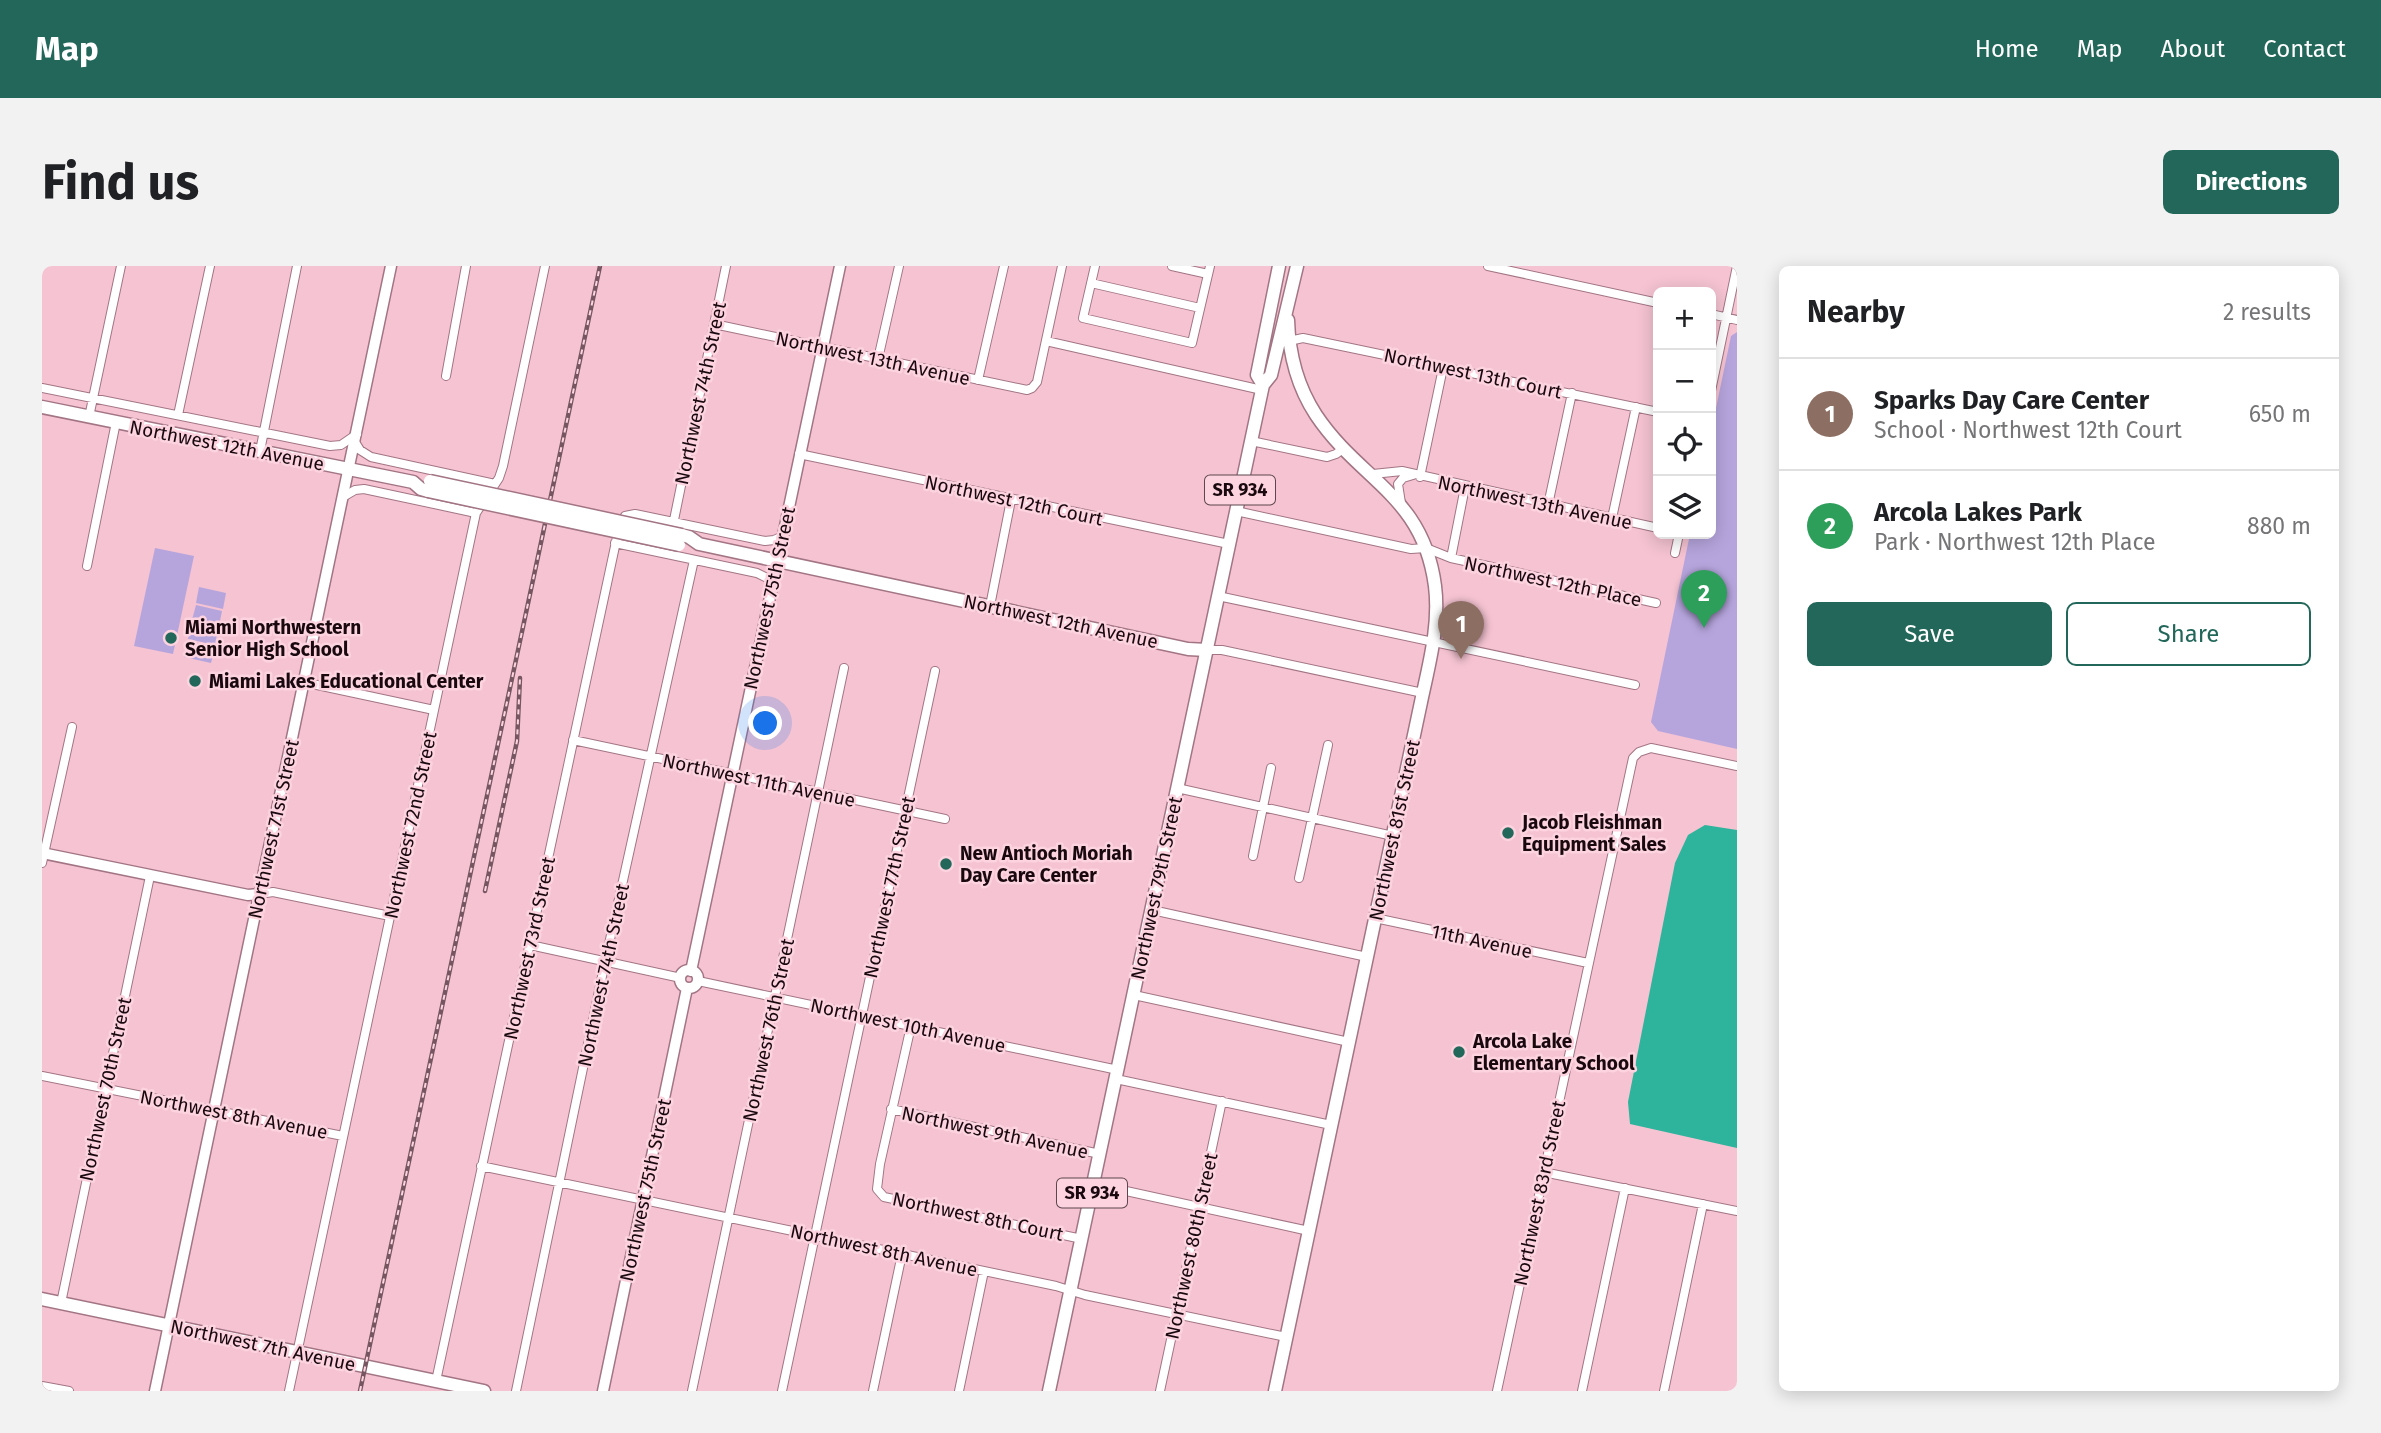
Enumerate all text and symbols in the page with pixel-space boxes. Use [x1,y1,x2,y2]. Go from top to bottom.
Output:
text: Map [35,29,99,69]
text: Home [1975,35,2039,63]
text: Map [2077,35,2123,63]
text: About [2161,35,2225,63]
text: Contact [2263,35,2346,63]
button: Directions [2163,150,2339,214]
text: Find us [42,153,199,212]
map controls [1653,287,1716,539]
button: + [1653,287,1716,350]
text: Nearby [1807,294,1905,330]
text: 2 results [2223,298,2311,326]
street label: Northwest 74th Street [670,299,731,487]
street label: Northwest 13th Avenue [774,327,972,390]
street label: Northwest 13th Court [1382,343,1564,404]
button: − [1653,350,1716,413]
text: Sparks Day Care Center [1874,385,2149,416]
text: 1 [1825,400,1835,428]
text: 650 m [2249,400,2311,428]
button: locate [1653,413,1716,476]
street label: Northwest 12th Avenue [128,415,326,476]
text: School · Northwest 12th Court [1874,416,2182,444]
street label: Northwest 12th Court [923,470,1105,531]
street label: Northwest 13th Avenue [1436,471,1634,534]
road number: SR 934 [1205,476,1275,504]
button: layers [1653,476,1716,539]
text: Arcola Lakes Park [1874,497,2082,528]
street label: Northwest 75th Street [739,504,800,692]
text: 2 [1824,512,1836,540]
text: 880 m [2247,512,2311,540]
text: Park · Northwest 12th Place [1874,528,2156,556]
street label: Northwest 12th Place [1462,551,1644,612]
pin: 2 [1681,570,1727,628]
street label: Northwest 12th Avenue [962,590,1160,653]
pin: 1 [1438,601,1484,659]
button: Save [1807,602,2052,666]
button: Share [2066,602,2311,666]
place label: Miami Northwestern Senior High School [185,616,361,661]
marker: Miami Northwestern Senior High School [163,630,179,646]
place label: Miami Lakes Educational Center [209,670,484,693]
marker: Miami Lakes Educational Center [187,673,203,689]
your location [748,706,782,740]
street label: Northwest 72nd Street [379,729,442,921]
street label: Northwest 71st Street [243,737,304,921]
street label: Northwest 81st Street [1364,737,1425,923]
street label: Northwest 11th Avenue [660,749,857,812]
street label: Northwest 77th Street [859,794,920,980]
street label: Northwest 79th Street [1126,794,1187,982]
place label: Jacob Fleishman Equipment Sales [1521,811,1666,856]
marker: Jacob Fleishman Equipment Sales [1500,825,1516,841]
place label: New Antioch Moriah Day Care Center [960,842,1133,887]
street label: Northwest 73rd Street [499,854,560,1042]
marker: New Antioch Moriah Day Care Center [938,856,954,872]
street label: Northwest 74th Street [573,881,634,1069]
street label: 11th Avenue [1429,920,1534,963]
street label: Northwest 76th Street [738,936,799,1124]
street label: Northwest 10th Avenue [808,994,1008,1057]
street label: Northwest 70th Street [75,995,136,1183]
place label: Arcola Lake Elementary School [1472,1030,1635,1075]
marker: Arcola Lake Elementary School [1451,1044,1467,1060]
street label: Northwest 8th Avenue [138,1085,330,1144]
street label: Northwest 75th Street [615,1096,676,1284]
street label: Northwest 83rd Street [1509,1098,1570,1288]
street label: Northwest 9th Avenue [899,1101,1090,1164]
street label: Northwest 80th Street [1161,1151,1222,1341]
road number: SR 934 [1057,1178,1127,1208]
street label: Northwest 8th Court [890,1187,1066,1246]
street label: Northwest 8th Avenue [788,1219,980,1282]
street label: Northwest 7th Avenue [168,1315,358,1376]

